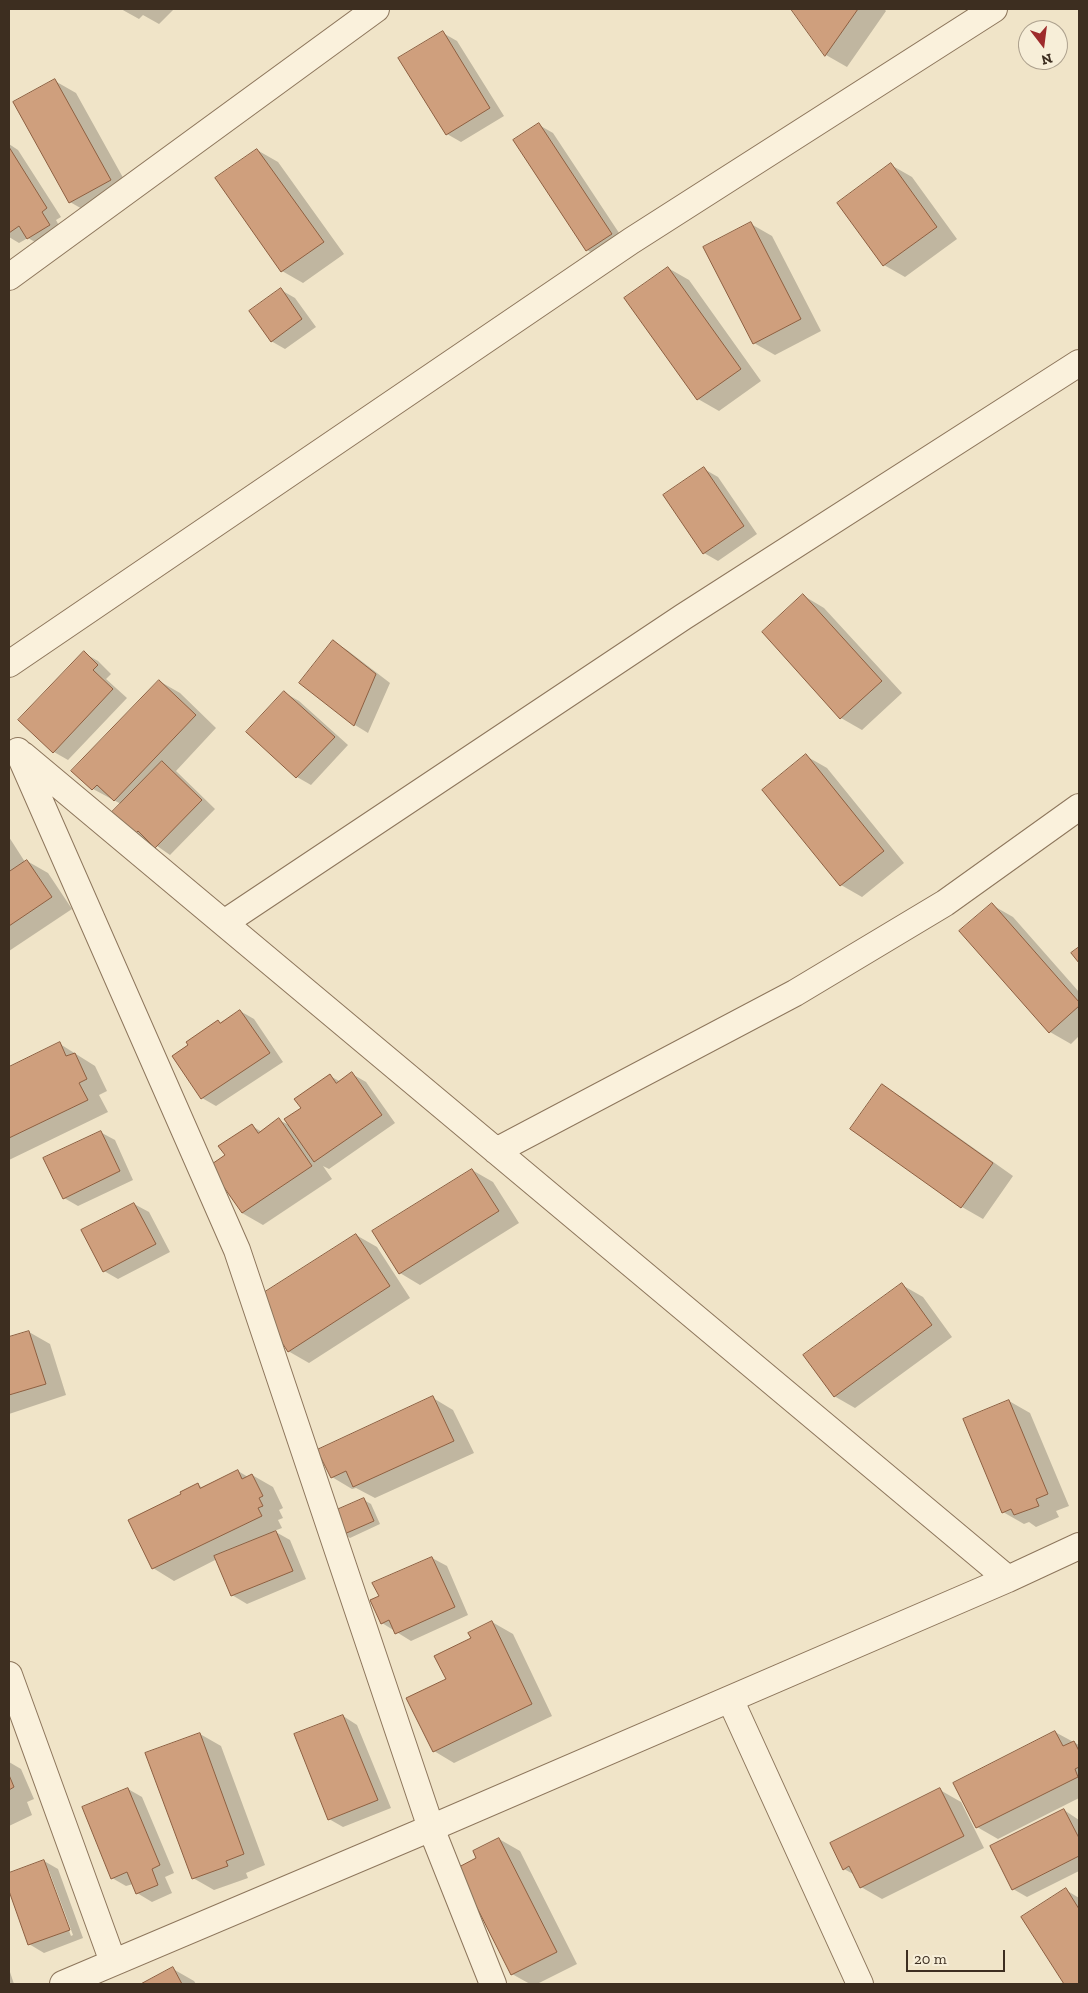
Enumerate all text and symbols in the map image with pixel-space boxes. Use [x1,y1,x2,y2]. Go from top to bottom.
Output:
north arrow [1018,20,1068,70]
text: N [1039,49,1054,69]
scale bar [908,1940,1007,1972]
text: 20 m [914,1950,947,1968]

